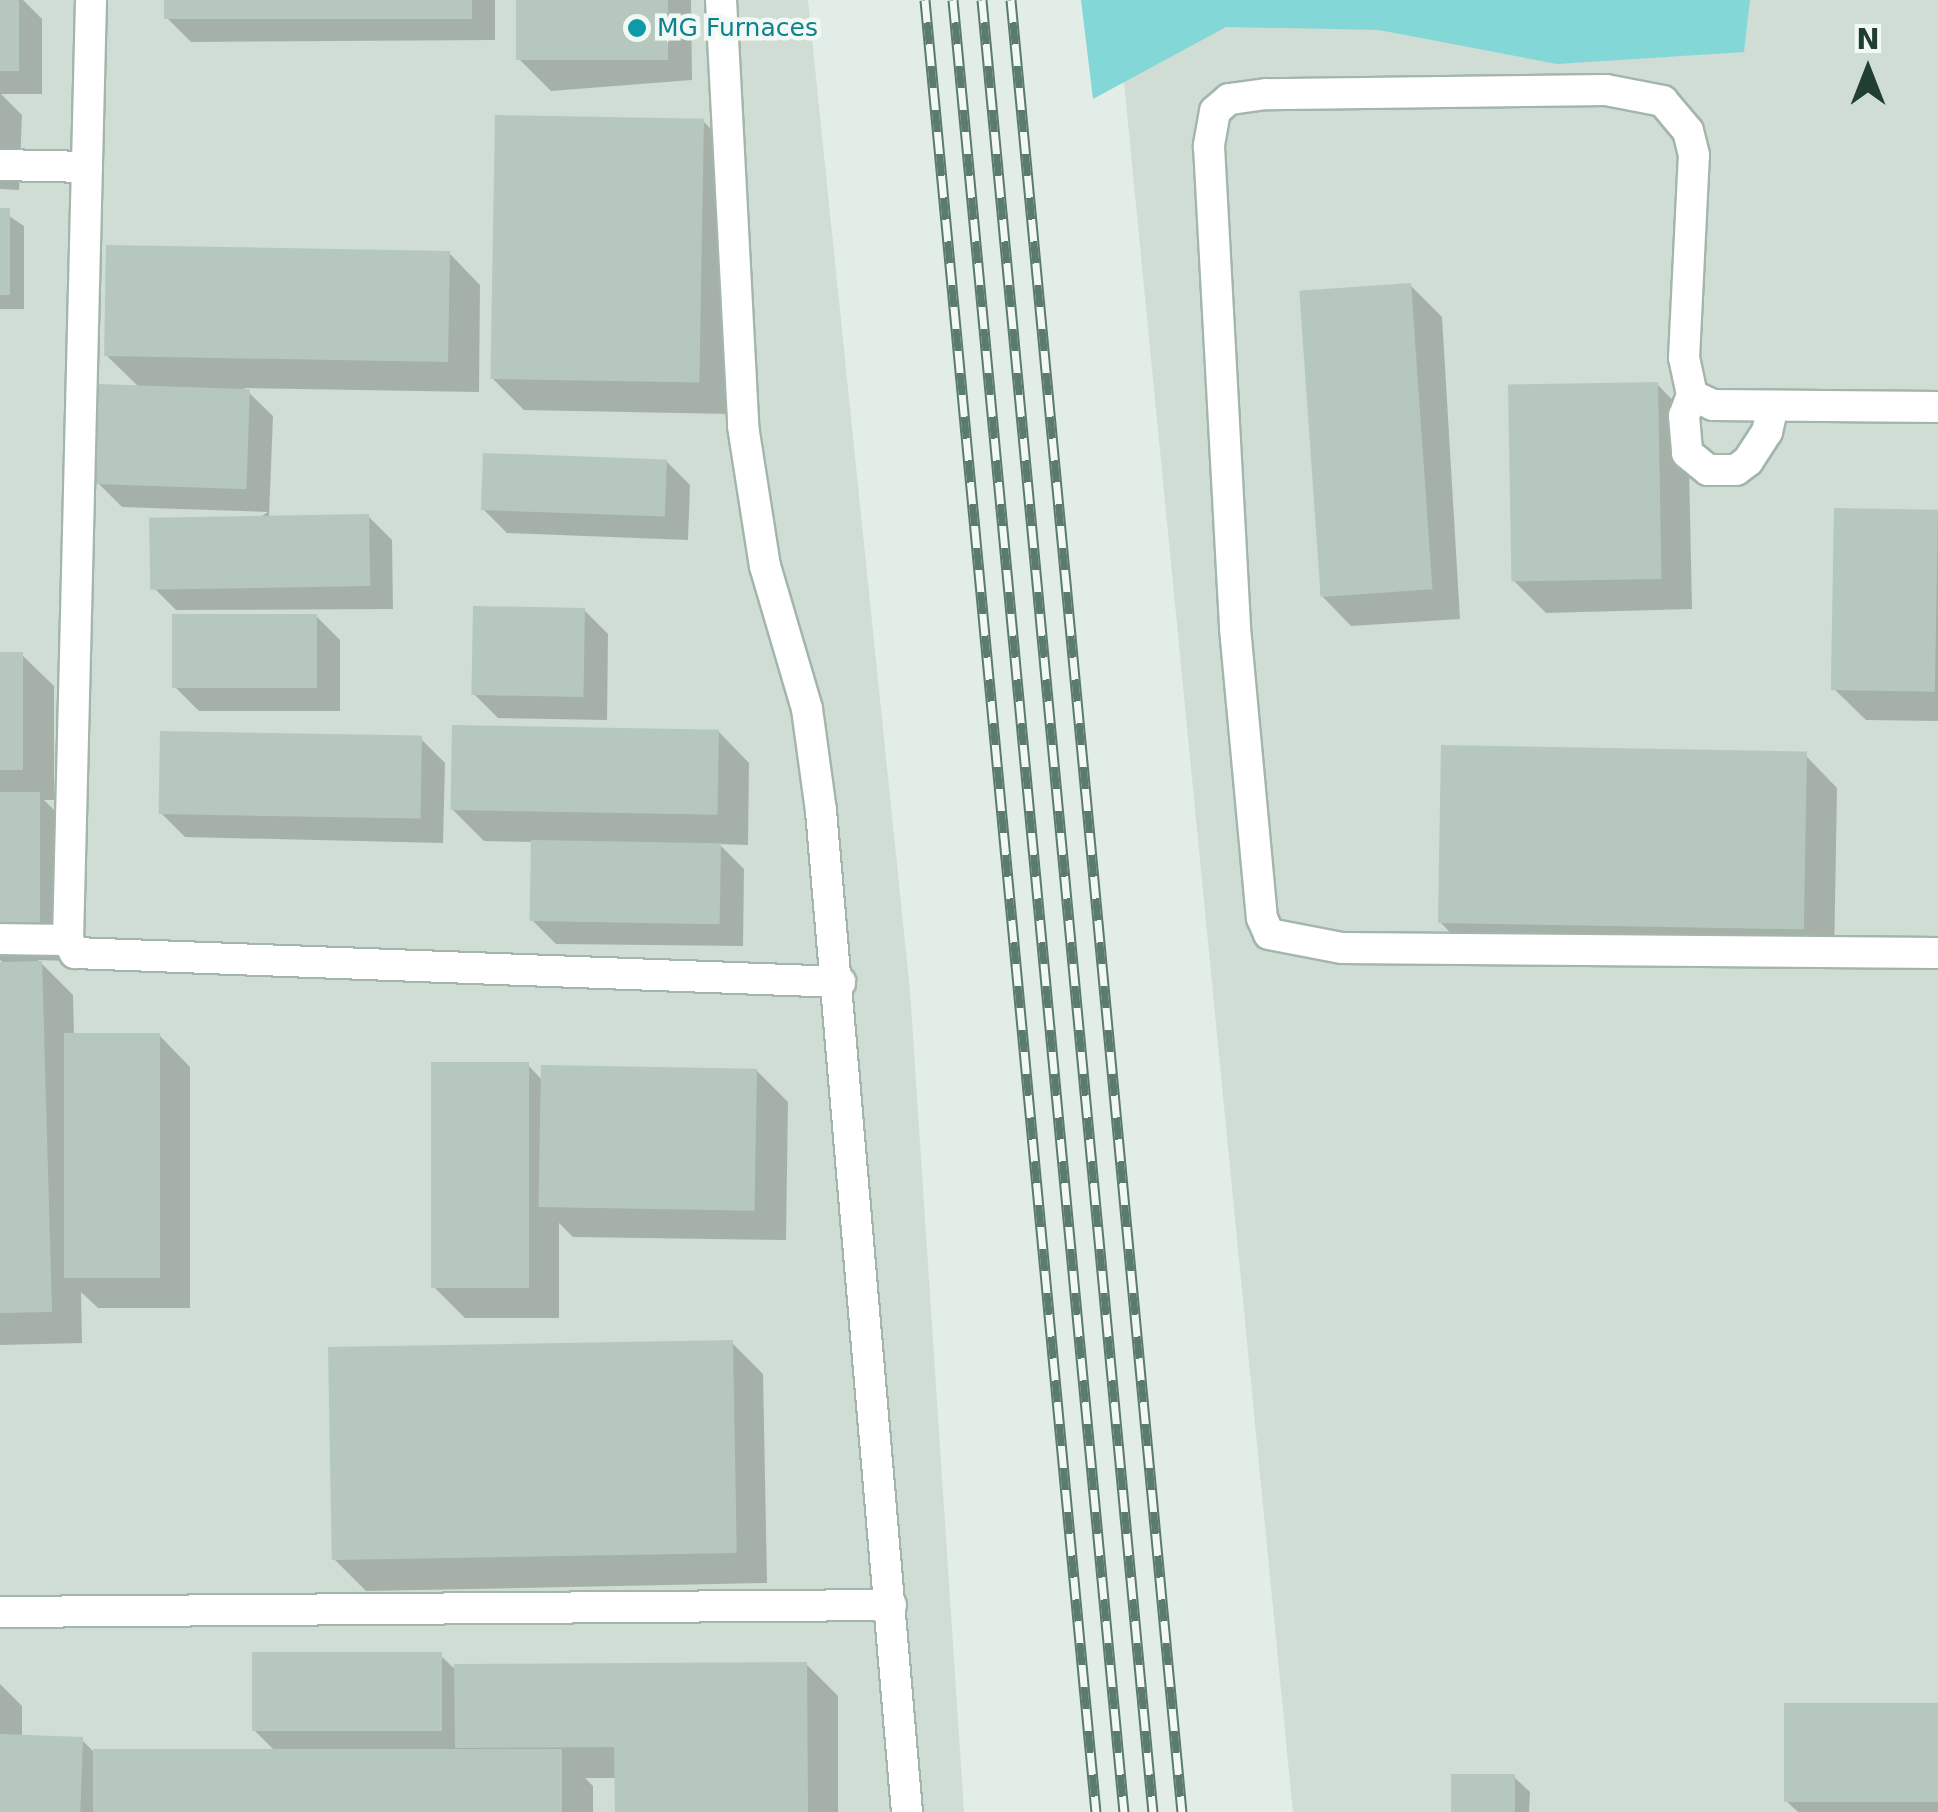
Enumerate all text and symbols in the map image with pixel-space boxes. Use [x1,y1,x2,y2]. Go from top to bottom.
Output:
place label: MG Furnaces [657,13,818,43]
marker: MG Furnaces [626,17,648,39]
north arrow [1818,20,1918,120]
text: N [1856,23,1880,56]

